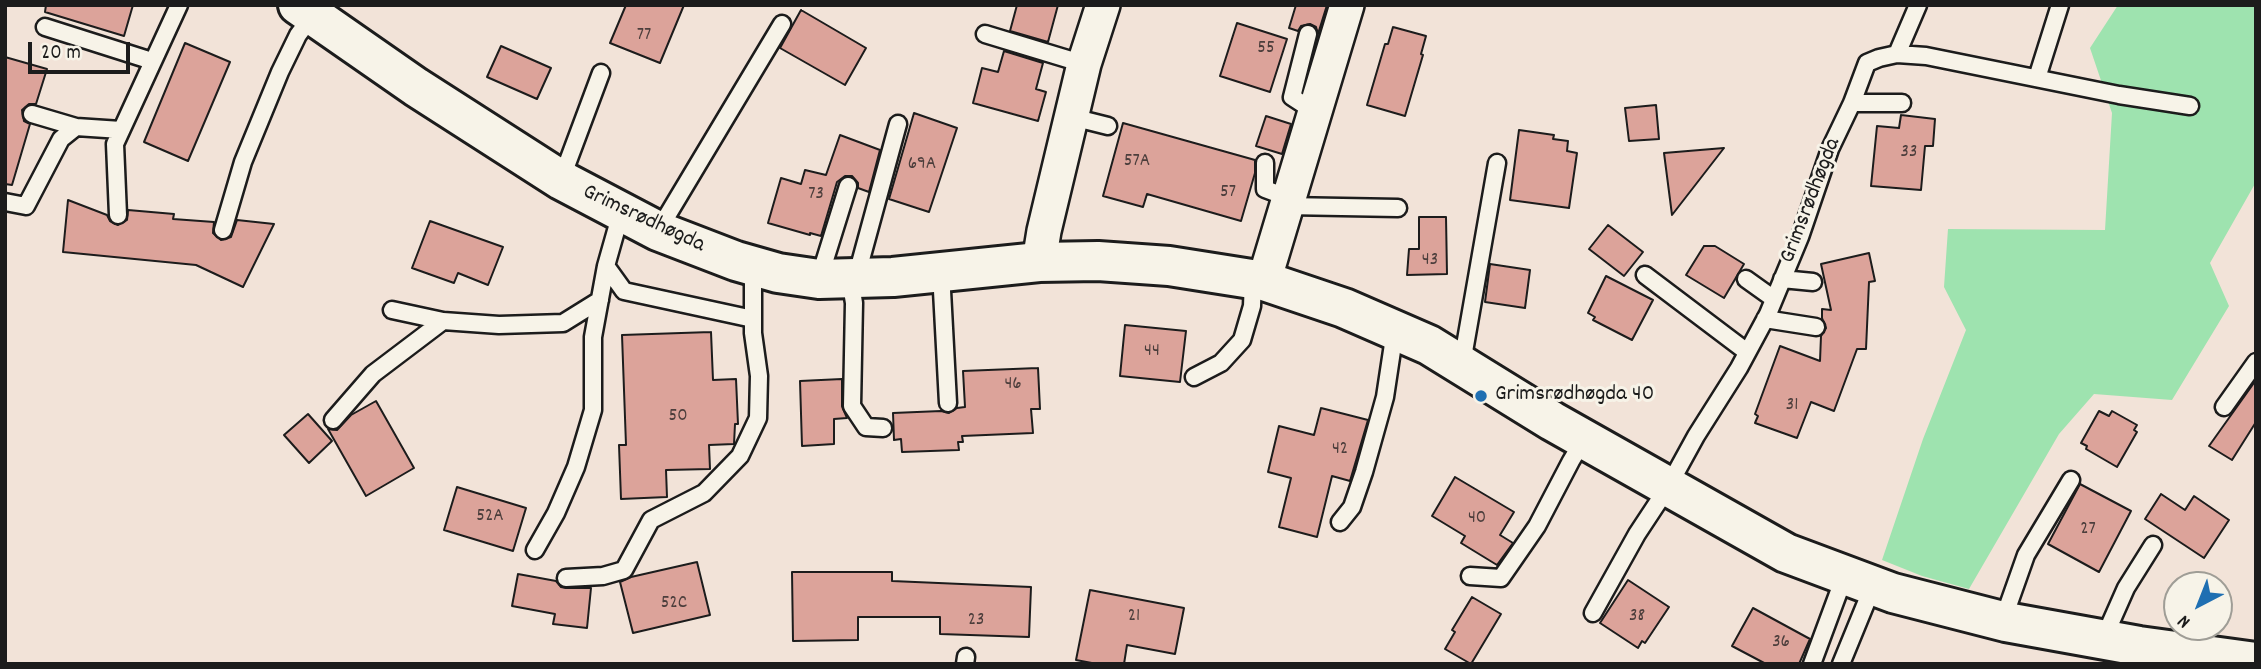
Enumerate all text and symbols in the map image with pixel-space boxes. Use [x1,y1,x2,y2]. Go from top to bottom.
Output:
house number: 77 [637,25,651,47]
scale bar [32,28,133,72]
house number: 55 [1257,38,1275,60]
text: 20 m [41,39,81,69]
street label: Grimsrødhøgda [1775,135,1849,267]
house number: 33 [1901,142,1917,164]
house number: 57A [1124,151,1150,173]
house number: 69A [908,154,936,176]
street label: Grimsrødhøgda [577,180,709,260]
house number: 57 [1220,182,1236,204]
house number: 73 [808,184,824,206]
house number: 43 [1422,250,1438,272]
house number: 44 [1144,341,1160,363]
house number: 46 [1004,374,1022,396]
place label: Grimsrødhøgda 40 [1495,382,1654,410]
marker: Grimsrødhøgda 40 [1473,388,1489,404]
house number: 31 [1786,395,1798,417]
house number: 50 [668,406,688,428]
house number: 42 [1332,439,1348,461]
house number: 52A [476,506,504,528]
house number: 40 [1468,508,1486,530]
house number: 27 [2080,519,2096,541]
north arrow [2163,571,2233,641]
house number: 52C [661,593,687,615]
house number: 21 [1128,606,1140,628]
house number: 38 [1629,606,1645,628]
text: N [2172,607,2197,634]
house number: 23 [968,610,984,632]
house number: 36 [1772,632,1790,654]

